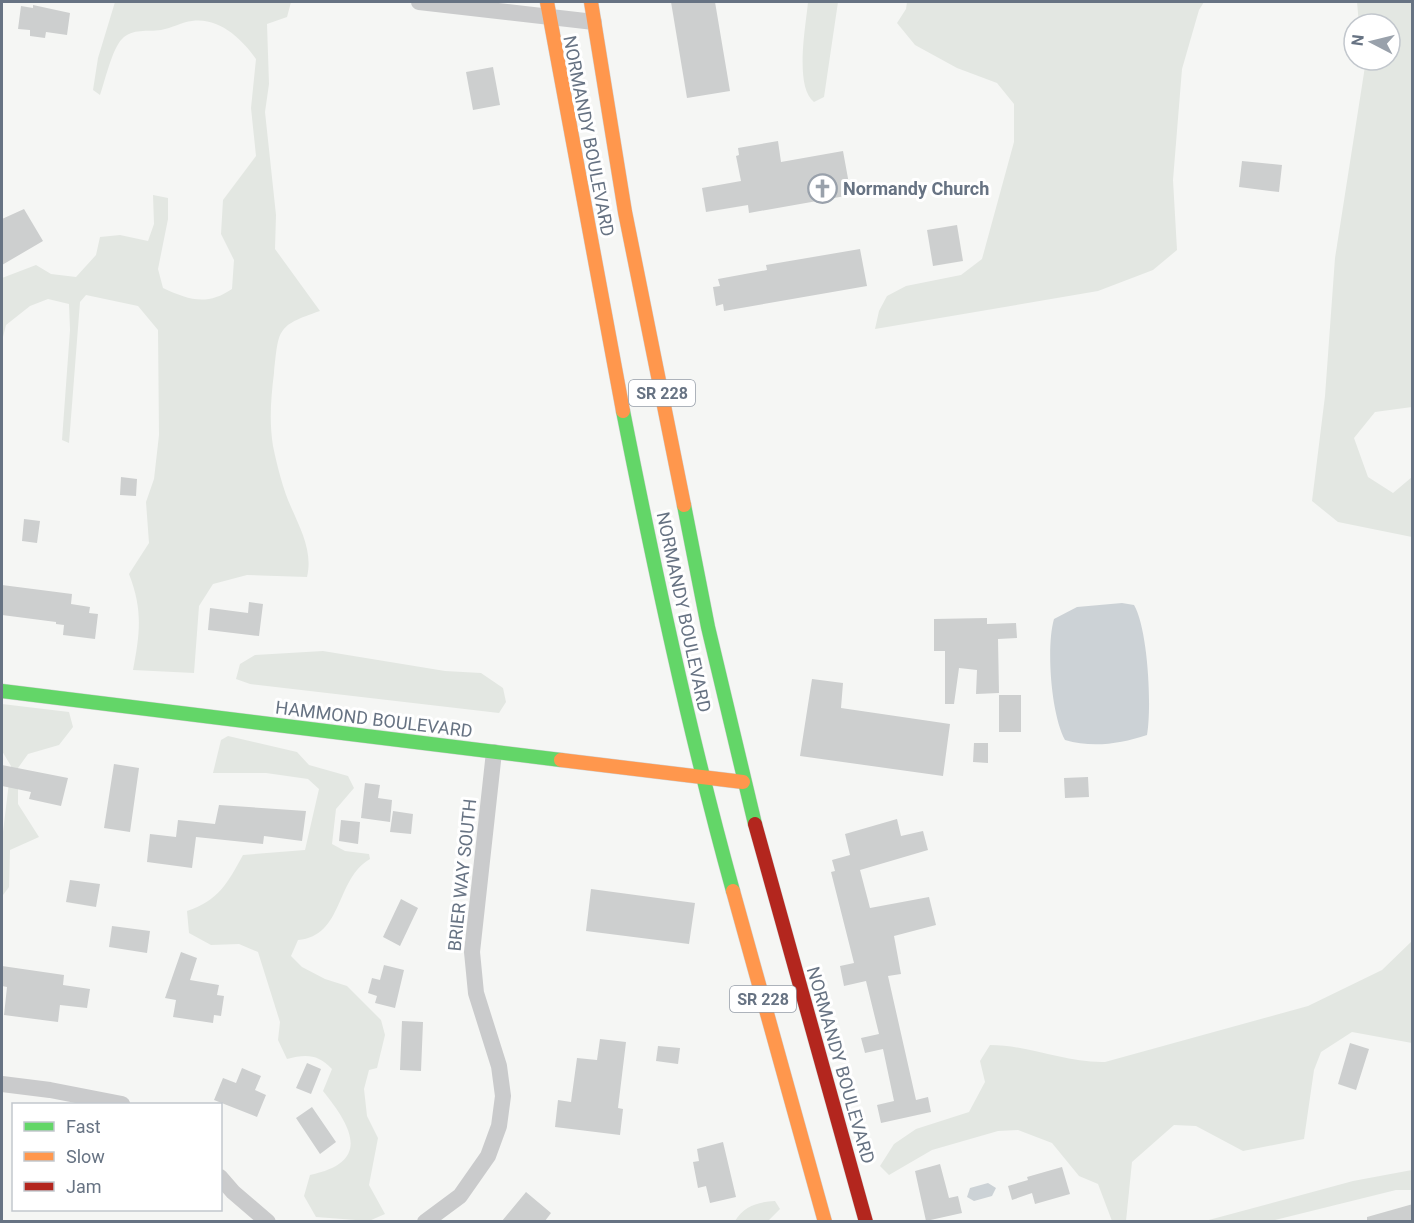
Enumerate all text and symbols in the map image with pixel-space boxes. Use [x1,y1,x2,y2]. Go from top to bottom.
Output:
north arrow [1342,12,1402,72]
text: N [1347,33,1368,47]
street label: NORMANDY BOULEVARD [559,34,619,238]
church icon: Normandy Church [806,172,838,204]
place label: Normandy Church [843,178,989,199]
road number: SR 228 [629,380,695,406]
street label: NORMANDY BOULEVARD [653,510,715,714]
street label: HAMMOND BOULEVARD [274,696,474,742]
street label: BRIER WAY SOUTH [444,798,480,952]
street label: NORMANDY BOULEVARD [803,964,879,1166]
road number: SR 228 [730,986,796,1012]
legend [12,1103,222,1211]
text: Fast [66,1116,101,1137]
text: Slow [66,1146,105,1167]
text: Jam [66,1176,102,1197]

